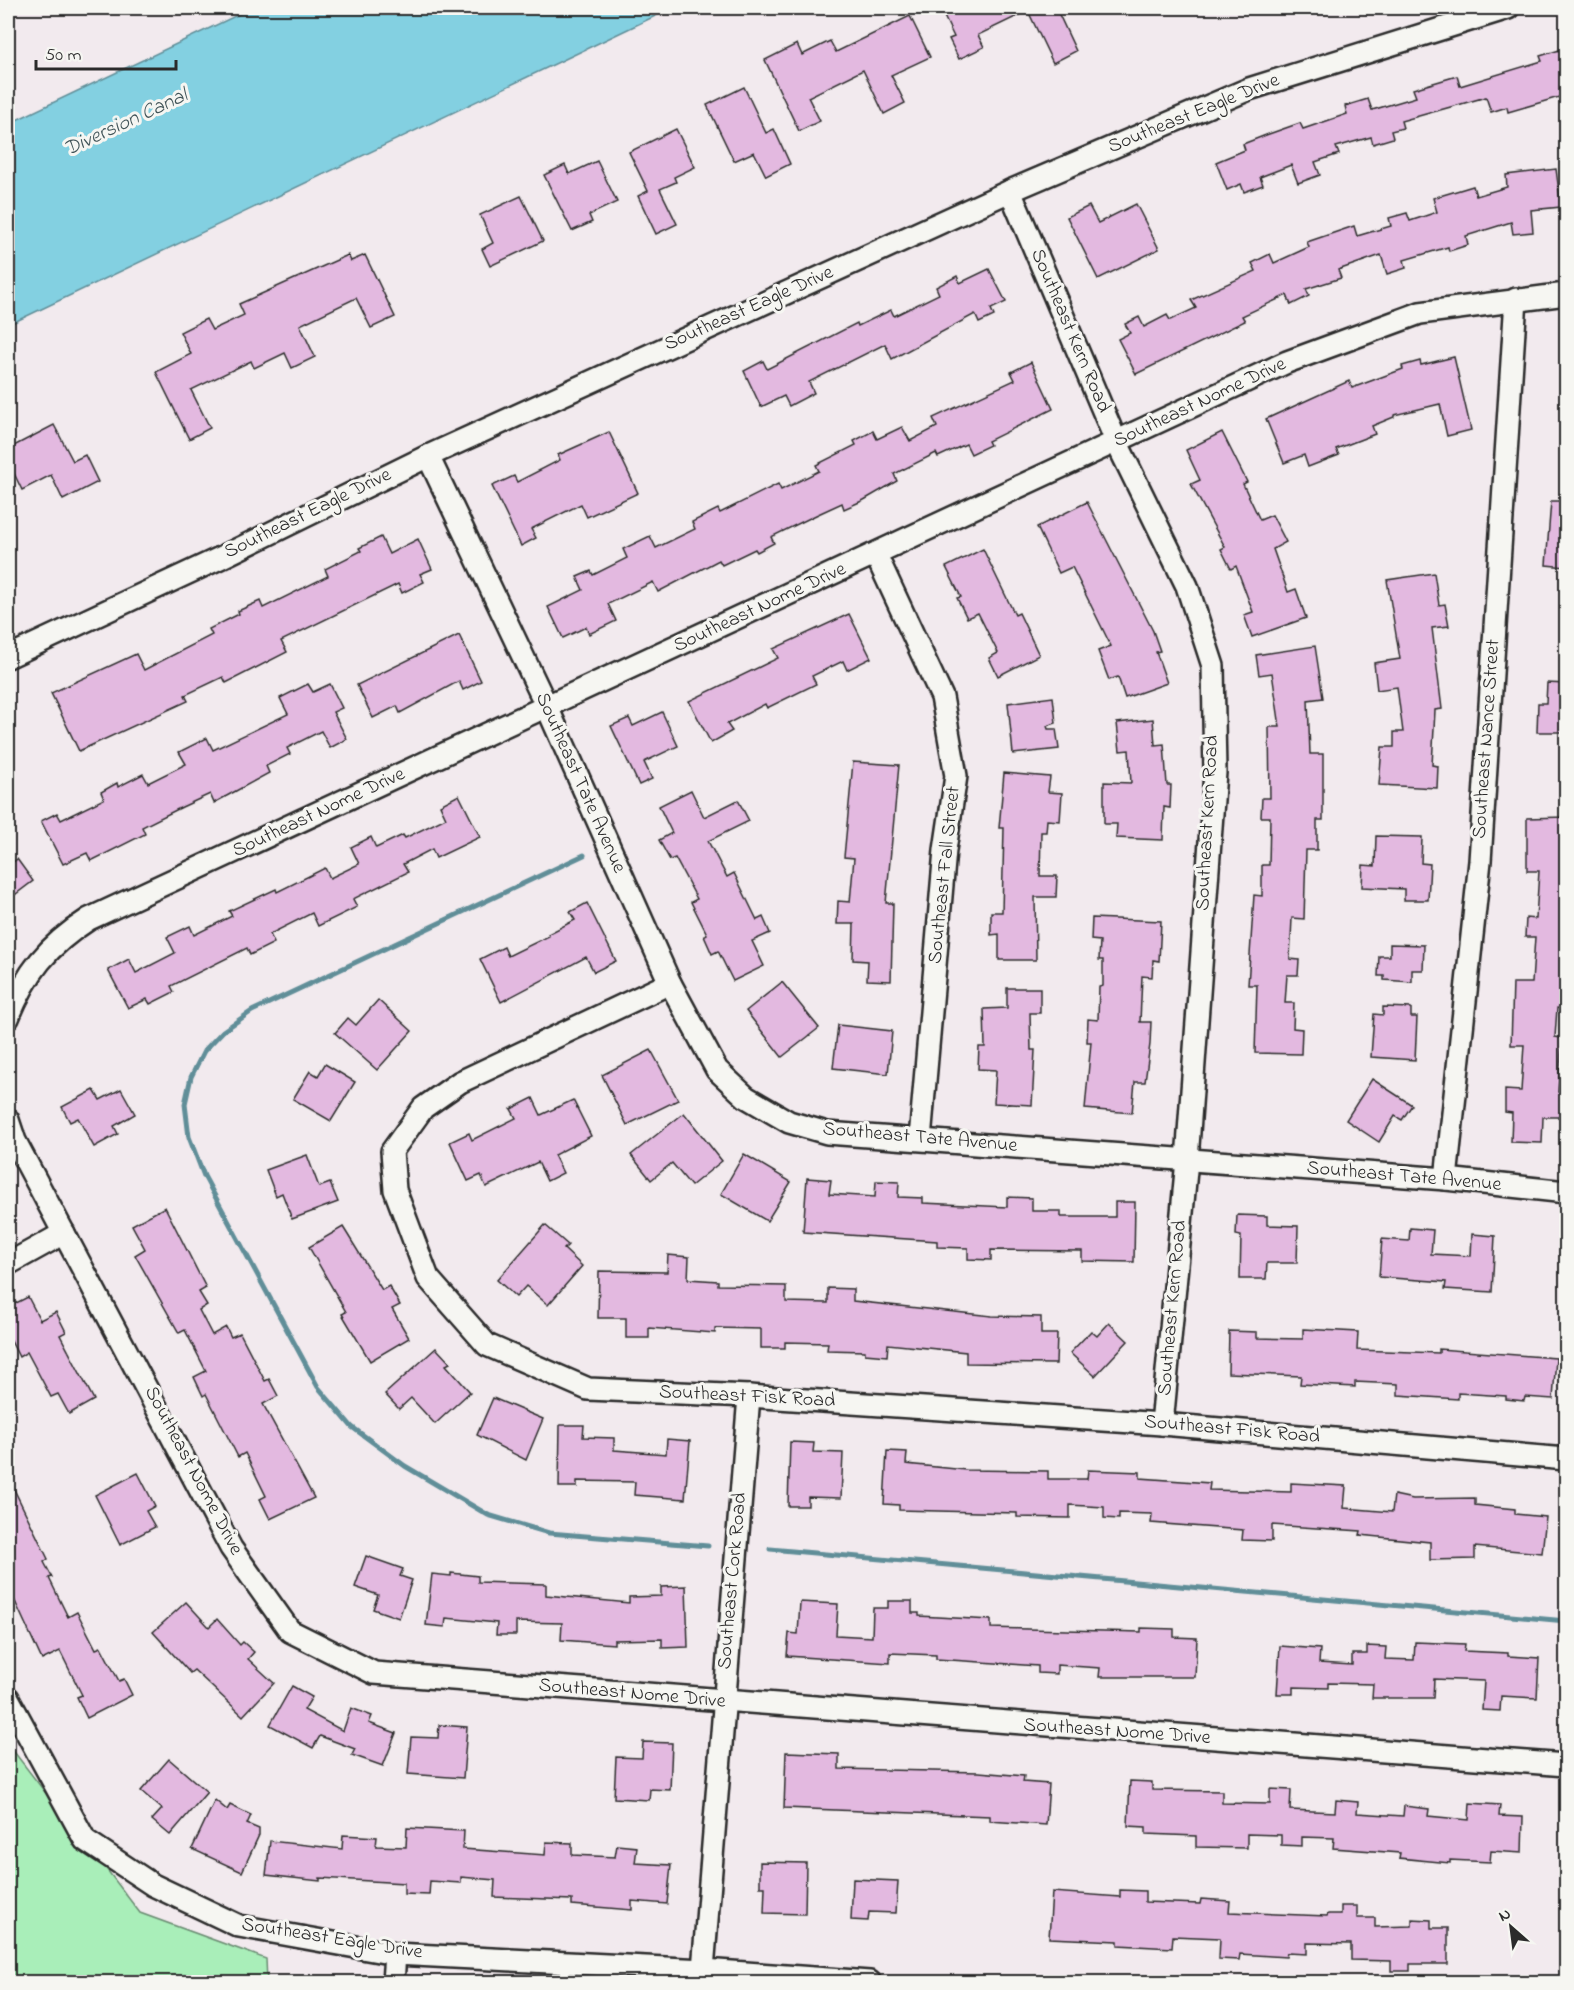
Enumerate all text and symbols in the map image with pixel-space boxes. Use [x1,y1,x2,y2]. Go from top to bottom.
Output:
scale bar [36,33,176,71]
text: 50 m [45,43,82,69]
street label: Southeast Eagle Drive [1104,66,1285,163]
water label: Diversion Canal [59,80,195,165]
street label: Southeast Kern Road [1022,244,1118,418]
street label: Southeast Eagle Drive [660,259,839,360]
street label: Southeast Nome Drive [1109,350,1291,456]
street label: Southeast Eagle Drive [220,461,397,568]
street label: Southeast Nome Drive [669,555,851,661]
street label: Southeast Nance Street [1466,638,1508,840]
street label: Southeast Tate Avenue [527,688,633,878]
street label: Southeast Kern Road [1189,734,1227,912]
street label: Southeast Nome Drive [228,760,410,866]
street label: Southeast Fall Street [921,785,969,965]
street label: Southeast Tate Avenue [821,1115,1019,1161]
street label: Southeast Tate Avenue [1305,1154,1503,1200]
street label: Southeast Kern Road [1151,1219,1195,1397]
street label: Southeast Fisk Road [658,1378,836,1416]
street label: Southeast Nome Drive [136,1381,250,1561]
street label: Southeast Fisk Road [1143,1408,1321,1452]
street label: Southeast Cork Road [711,1491,755,1671]
street label: Southeast Nome Drive [537,1671,727,1717]
street label: Southeast Nome Drive [1022,1711,1212,1753]
north arrow [1481,1897,1541,1957]
text: N [1494,1902,1515,1929]
street label: Southeast Eagle Drive [239,1910,425,1969]

